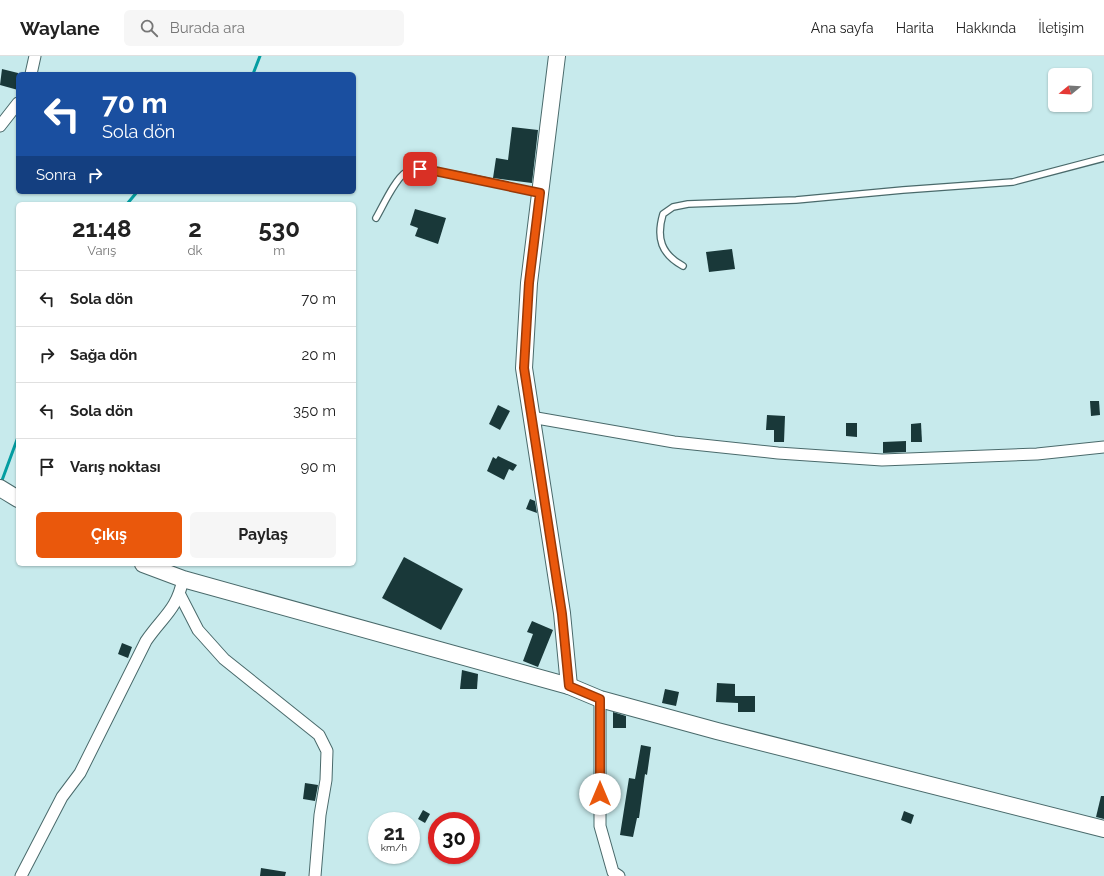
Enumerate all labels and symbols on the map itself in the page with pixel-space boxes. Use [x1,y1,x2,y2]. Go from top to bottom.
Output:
north arrow [1048,68,1092,112]
pin [403,152,437,186]
position arrow [579,773,621,815]
speed limit sign: 30 [428,812,480,864]

